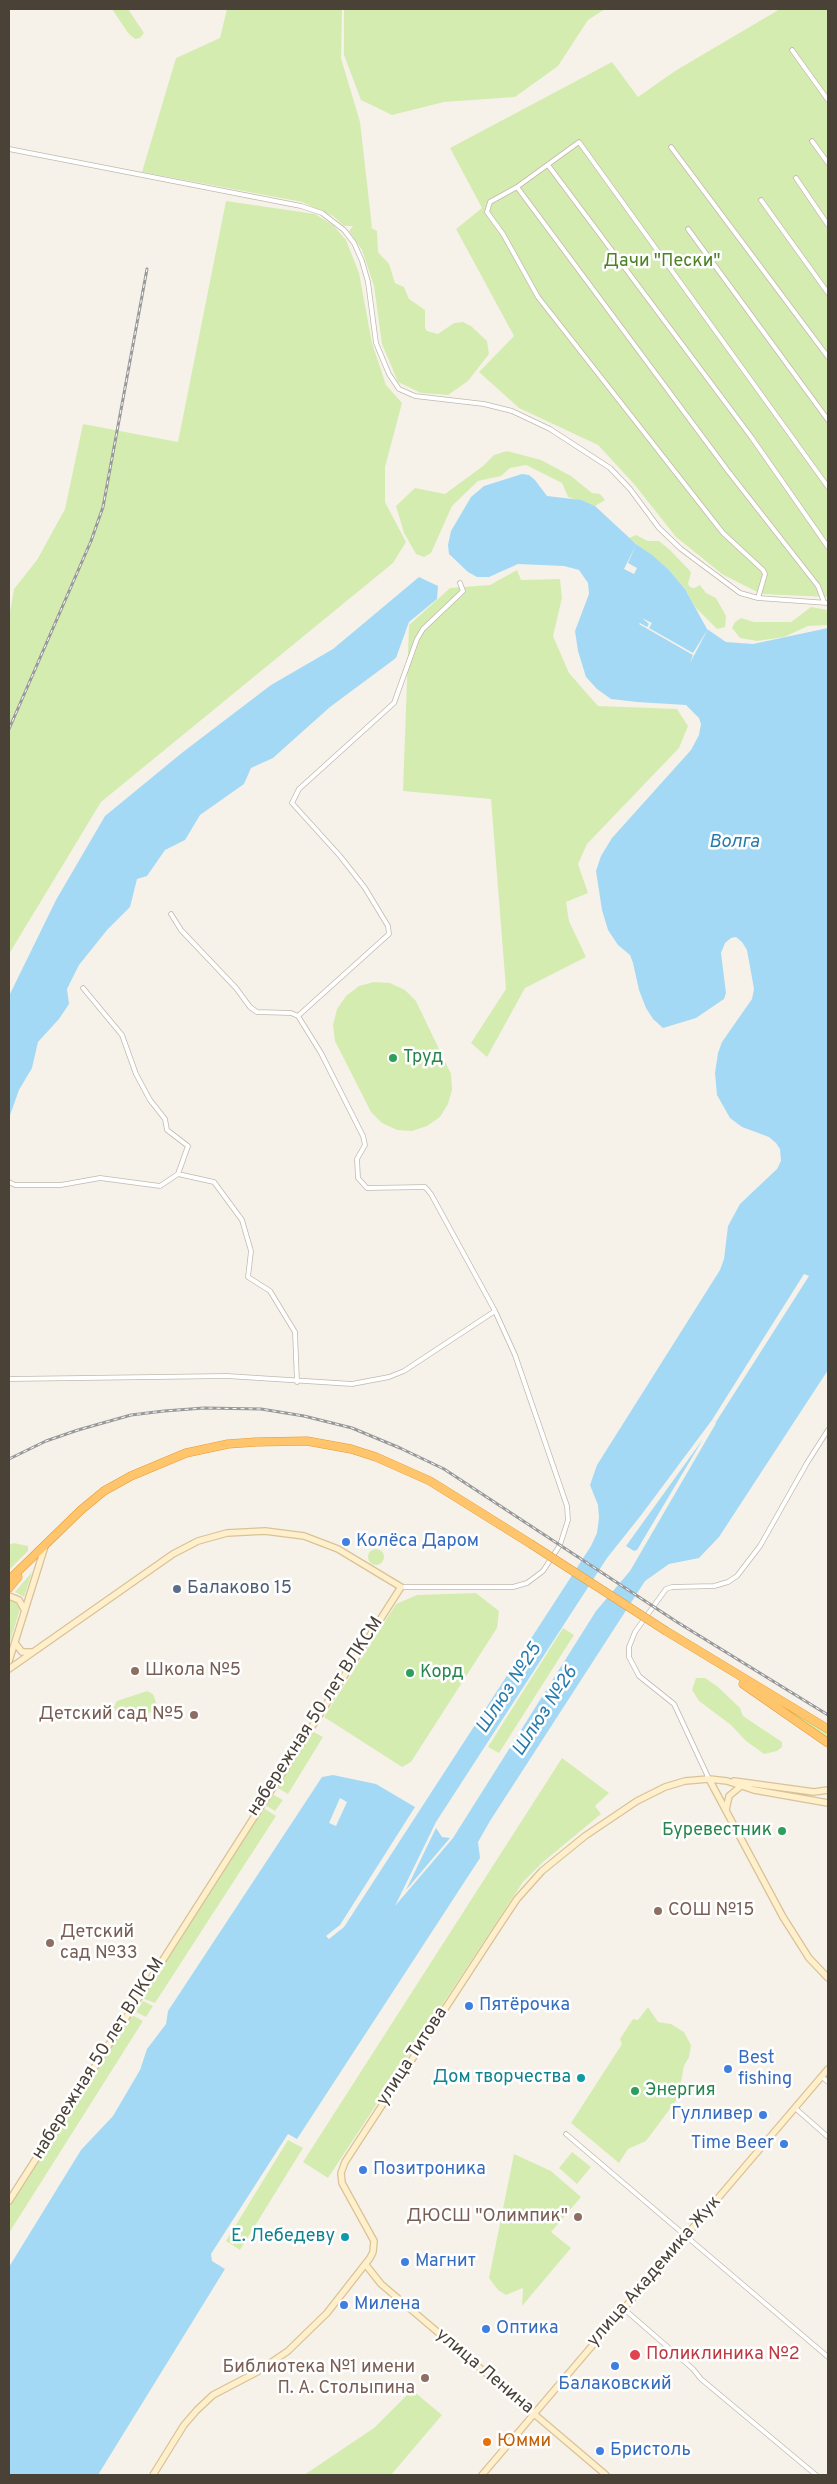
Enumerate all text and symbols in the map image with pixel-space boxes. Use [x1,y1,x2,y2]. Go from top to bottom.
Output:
park label: Дачи "Пески" [603,251,721,273]
water label: Волга [709,832,759,854]
place label: Труд [403,1047,443,1069]
marker: Труд [387,1052,399,1064]
place label: Колёса Даром [356,1531,479,1553]
marker: Колёса Даром [340,1536,352,1548]
place label: Балаково 15 [187,1578,292,1600]
marker: Балаково 15 [171,1583,183,1595]
street label: набережная 50 лет ВЛКСМ [243,1613,389,1821]
water label: Шлюз №25 [472,1640,548,1738]
place label: Школа №5 [145,1660,241,1682]
place label: Корд [420,1662,464,1684]
water label: Шлюз №26 [509,1663,583,1761]
marker: Школа №5 [129,1665,141,1677]
marker: Корд [404,1667,416,1679]
place label: Детский сад №5 [39,1704,184,1726]
marker: Детский сад №5 [188,1709,200,1721]
place label: Буревестник [662,1820,772,1842]
marker: Буревестник [776,1825,788,1837]
place label: СОШ №15 [668,1900,754,1922]
marker: СОШ №15 [652,1905,664,1917]
place label: Детский сад №33 [60,1922,138,1965]
marker: Детский сад №33 [44,1937,56,1949]
street label: набережная 50 лет ВЛКСМ [28,1954,170,2164]
place label: Пятёрочка [479,1995,570,2017]
marker: Пятёрочка [463,2000,475,2012]
street label: улица Титова [373,2003,453,2111]
place label: Best fishing [738,2048,792,2090]
marker: Best fishing [722,2063,734,2075]
place label: Дом творчества [433,2067,571,2089]
marker: Дом творчества [575,2072,587,2084]
place label: Энергия [645,2080,716,2102]
marker: Энергия [629,2085,641,2097]
place label: Гулливер [671,2104,753,2126]
marker: Гулливер [757,2109,769,2121]
place label: Time Beer [691,2133,774,2155]
marker: Time Beer [778,2138,790,2150]
place label: Позитроника [373,2159,486,2181]
marker: Позитроника [357,2164,369,2176]
street label: улица Академика Жук [584,2192,726,2352]
place label: ДЮСШ "Олимпик" [406,2206,568,2228]
marker: ДЮСШ "Олимпик" [572,2211,584,2223]
place label: Е. Лебедеву [231,2226,335,2248]
marker: Е. Лебедеву [339,2231,351,2243]
place label: Магнит [415,2251,476,2273]
marker: Магнит [399,2256,411,2268]
place label: Милена [354,2294,420,2316]
marker: Милена [338,2299,350,2311]
place label: Оптика [496,2318,558,2340]
marker: Оптика [480,2323,492,2335]
street label: улица Ленина [431,2325,537,2419]
place label: Поликлиника №2 [646,2344,800,2366]
marker: Поликлиника №2 [628,2348,642,2362]
place label: Библиотека №1 имени П. А. Столыпина [222,2357,415,2400]
marker: Балаковский [609,2360,621,2372]
marker: Библиотека №1 имени П. А. Столыпина [419,2372,431,2384]
place label: Балаковский [558,2374,672,2396]
place label: Юмми [497,2431,551,2453]
marker: Юмми [481,2436,493,2448]
place label: Бристоль [610,2440,691,2462]
marker: Бристоль [594,2445,606,2457]

